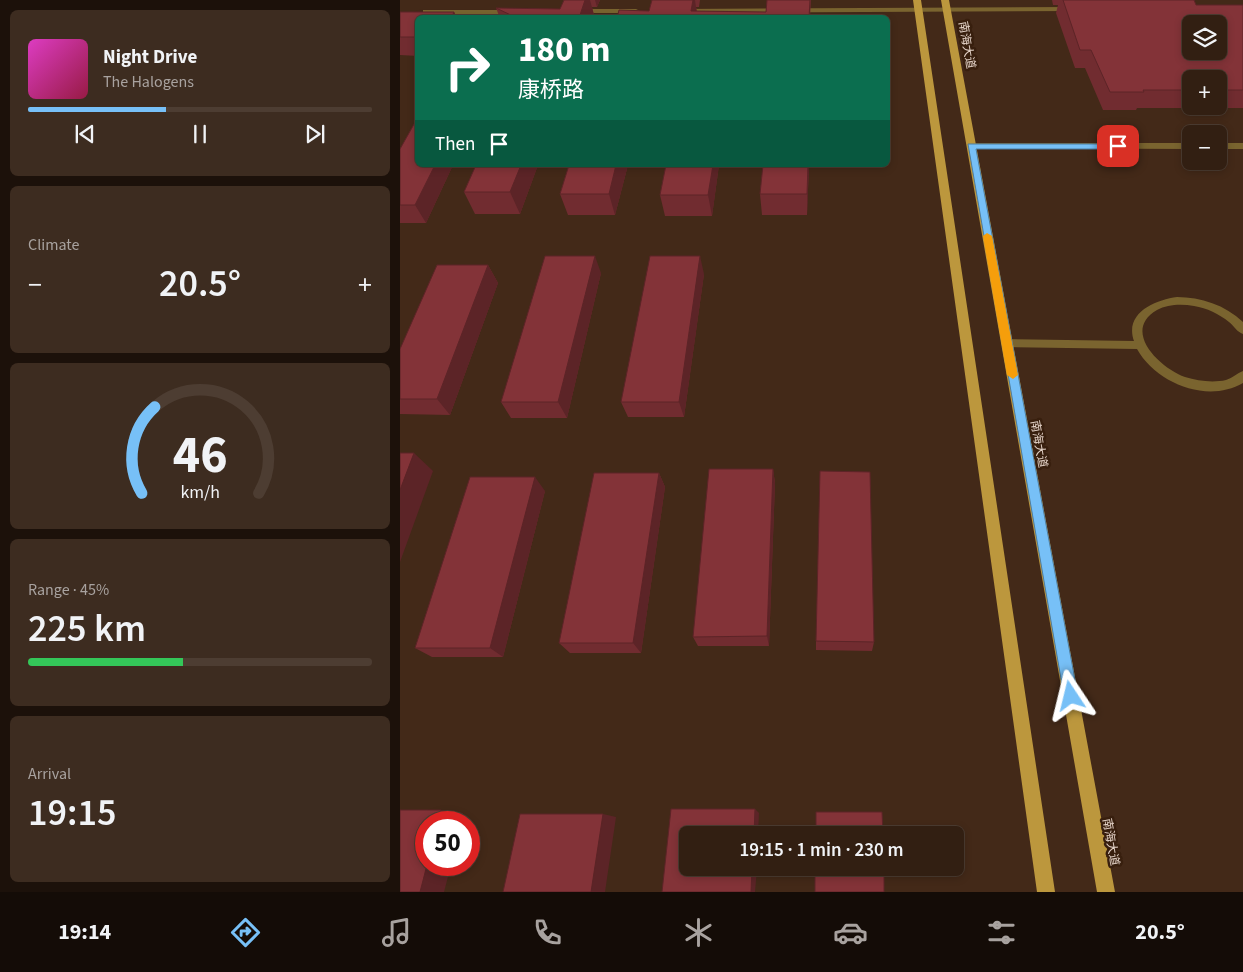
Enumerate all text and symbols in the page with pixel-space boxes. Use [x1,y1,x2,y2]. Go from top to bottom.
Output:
map controls [1182,15,1227,170]
button: layers [1182,15,1227,60]
street label: 南海大道 [954,20,979,70]
text: 180 m [518,25,610,75]
icon: right [435,35,500,100]
text: Night Drive [103,44,197,71]
button: + [1182,70,1227,115]
text: The Halogens [103,71,194,93]
text: 康桥路 [518,74,584,106]
icon: previous [71,120,99,148]
icon: pause [186,120,214,148]
icon: next [301,120,329,148]
pin [1097,125,1139,167]
button: − [1182,125,1227,170]
icon: arrive [485,130,513,158]
text: Then [435,131,475,158]
icon: arrive [1104,132,1132,160]
text: Climate [28,234,79,256]
text: 20.5° [159,257,241,311]
text: − [28,265,42,305]
text: + [358,265,372,305]
text: 46 [173,419,227,493]
street label: 南海大道 [1026,419,1051,469]
text: km/h [180,480,220,505]
text: Range · 45% [28,579,109,601]
text: 225 km [28,602,146,656]
position arrow [1044,669,1096,721]
text: Arrival [28,763,71,785]
text: 19:15 [28,786,116,840]
speed limit sign: 50 [415,811,480,876]
street label: 南海大道 [1098,817,1123,867]
text: 19:15 · 1 min · 230 m [739,837,904,864]
icon: directions [228,915,263,950]
icon: music [379,915,414,950]
icon: phone [530,915,565,950]
icon: climate [681,915,716,950]
icon: car [833,915,868,950]
icon: filters [984,915,1019,950]
text: 19:14 [58,916,111,948]
text: 20.5° [1135,916,1185,948]

